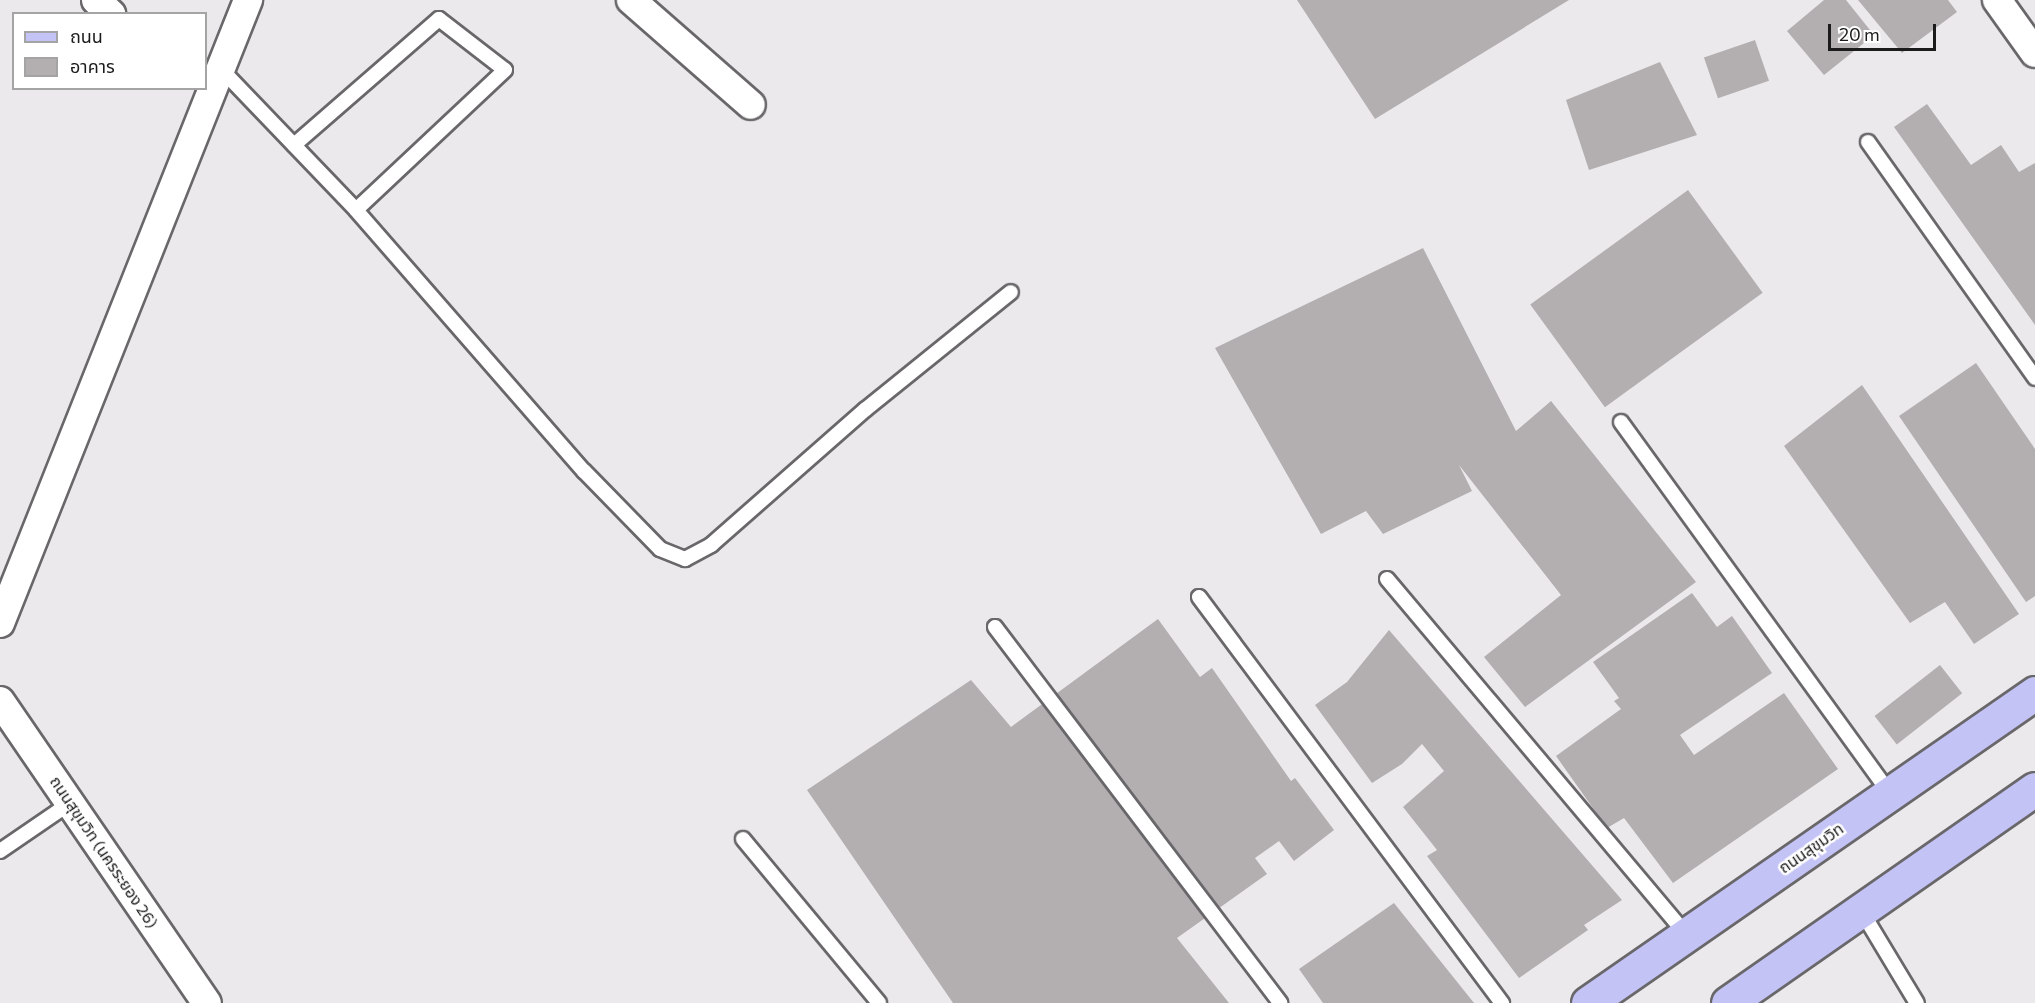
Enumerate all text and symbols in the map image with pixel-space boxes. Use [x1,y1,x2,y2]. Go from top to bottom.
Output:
legend [12,12,207,90]
scale bar [1831,12,1939,50]
text: 20 m [1839,23,1880,45]
text: ถนน [70,25,103,47]
text: อาคาร [70,55,115,77]
street label: ถนนสุขุมวิท (นครระยอง 26) [46,772,162,932]
street label: ถนนสุขุมวิท [1775,819,1847,877]

